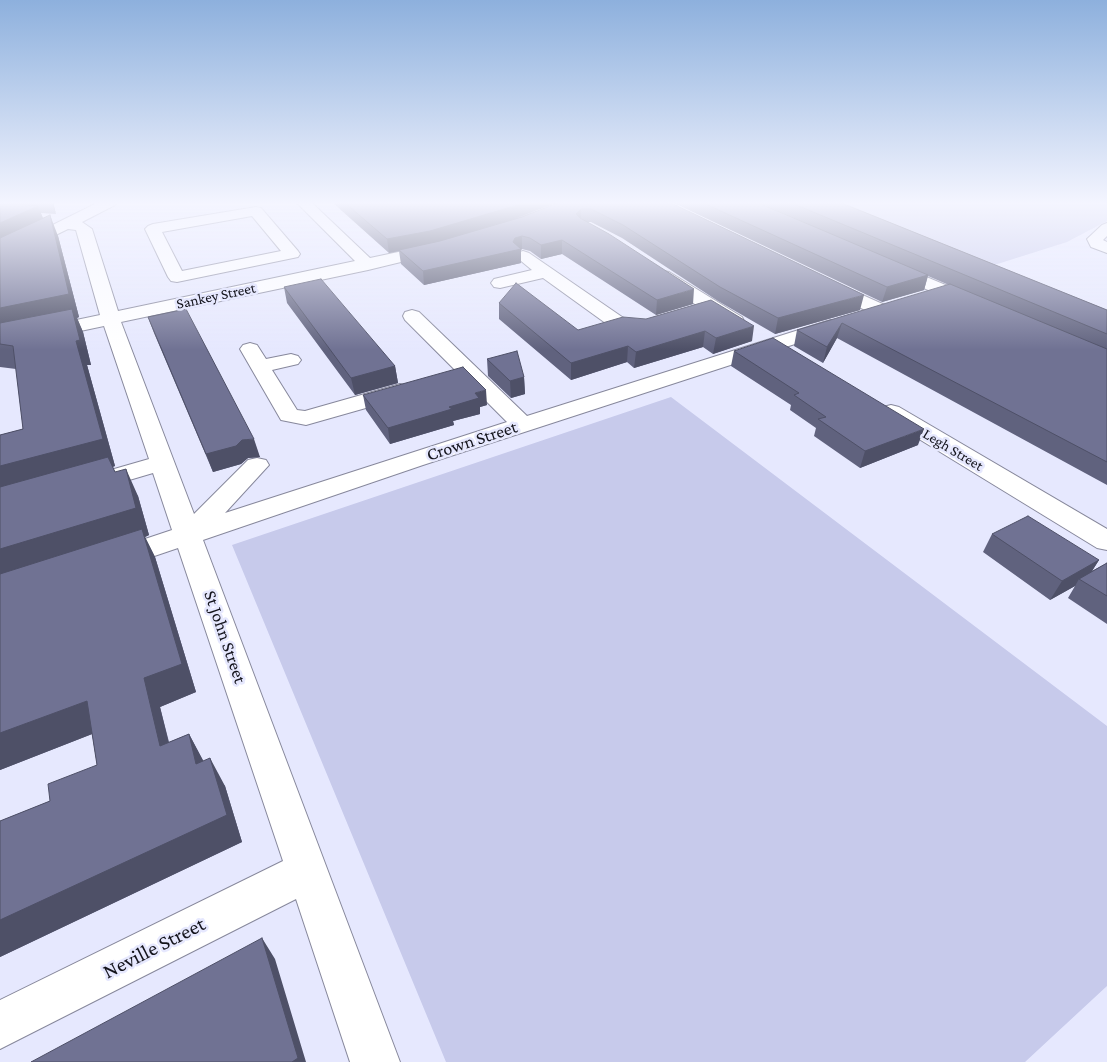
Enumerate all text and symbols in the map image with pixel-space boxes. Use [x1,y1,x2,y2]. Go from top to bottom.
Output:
street label: Sankey Street [175,279,257,313]
street label: Crown Street [424,416,520,466]
street label: Legh Street [920,425,986,475]
street label: St John Street [199,588,251,686]
street label: Neville Street [99,911,209,985]

